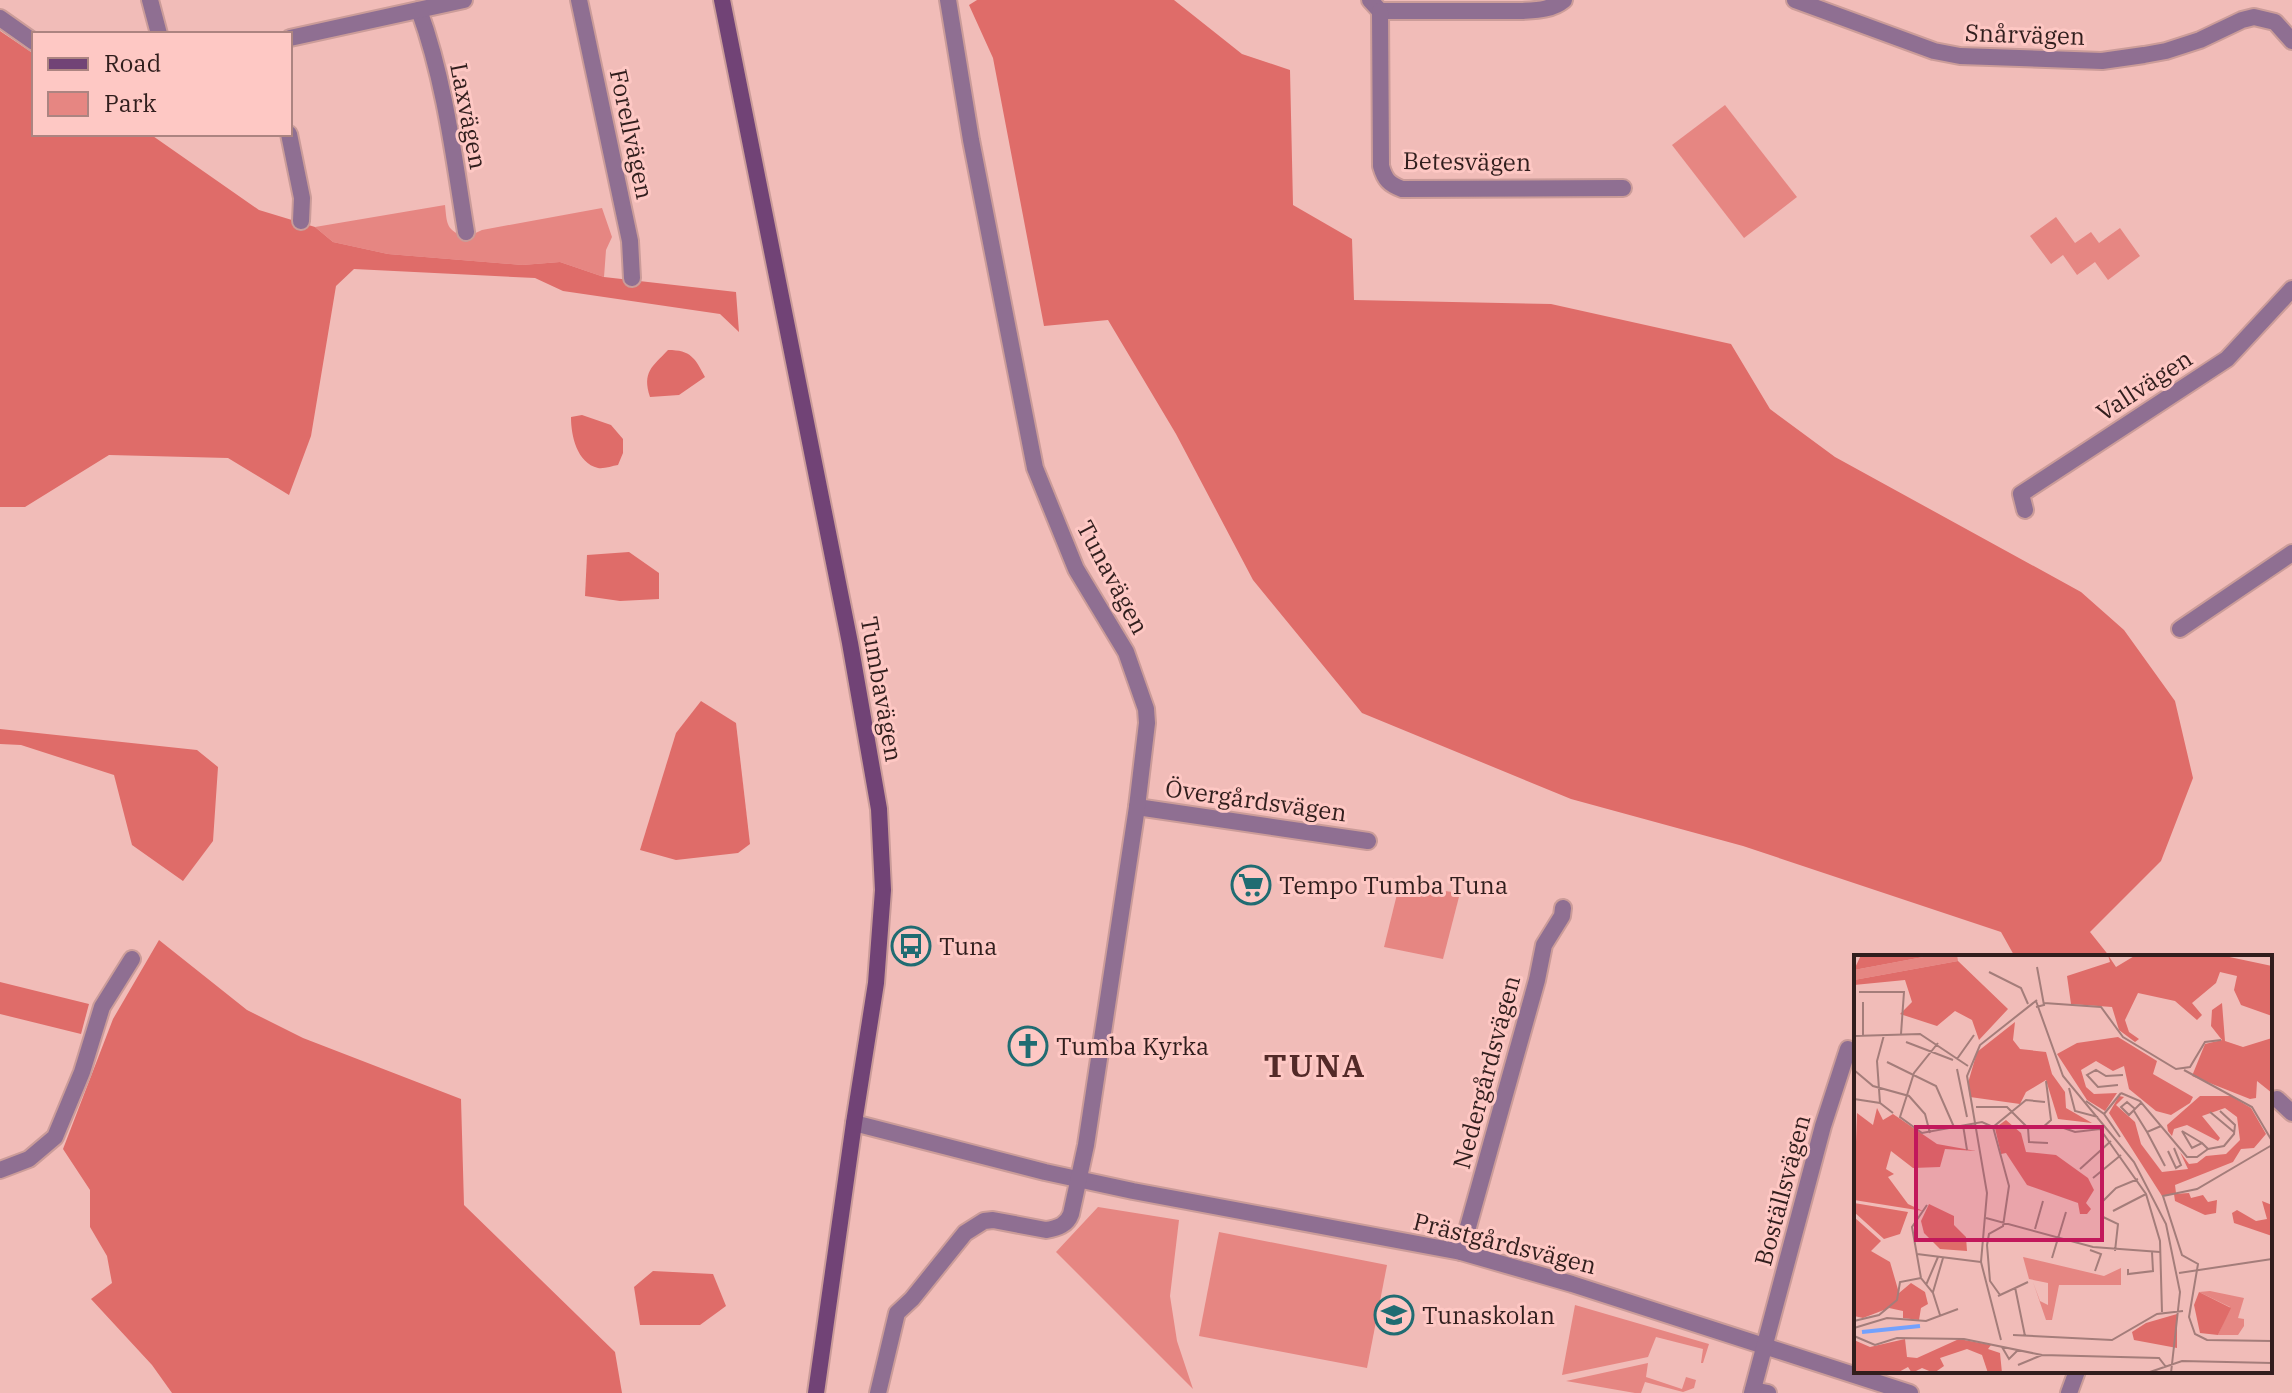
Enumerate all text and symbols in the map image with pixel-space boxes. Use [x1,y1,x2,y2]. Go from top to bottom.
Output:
street label: Snårvägen [1964,16,2086,52]
legend [32,32,292,136]
text: Road [104,47,161,79]
street label: Laxvägen [443,60,495,172]
street label: Forellvägen [603,66,661,202]
text: Park [104,87,156,119]
street label: Betesvägen [1403,144,1531,178]
street label: Vallvägen [2090,342,2198,428]
street label: Tunavägen [1070,514,1156,640]
street label: Tumbavägen [853,614,911,764]
street label: Övergårdsvägen [1163,771,1349,829]
supermarket icon: Tempo Tumba Tuna [1230,864,1272,906]
place label: Tempo Tumba Tuna [1279,869,1508,901]
bus stop icon: Tuna [890,925,932,967]
place label: Tuna [939,930,997,962]
inset map [1854,955,2272,1373]
street label: Nedergårdsvägen [1445,972,1527,1172]
church icon: Tumba Kyrka [1007,1025,1049,1067]
place label: Tumba Kyrka [1056,1030,1209,1062]
district label: TUNA [1264,1044,1366,1086]
street label: Boställsvägen [1746,1111,1818,1269]
street label: Prästgårdsvägen [1410,1205,1600,1281]
school or university icon: Tunaskolan [1373,1294,1415,1336]
place label: Tunaskolan [1422,1299,1555,1331]

